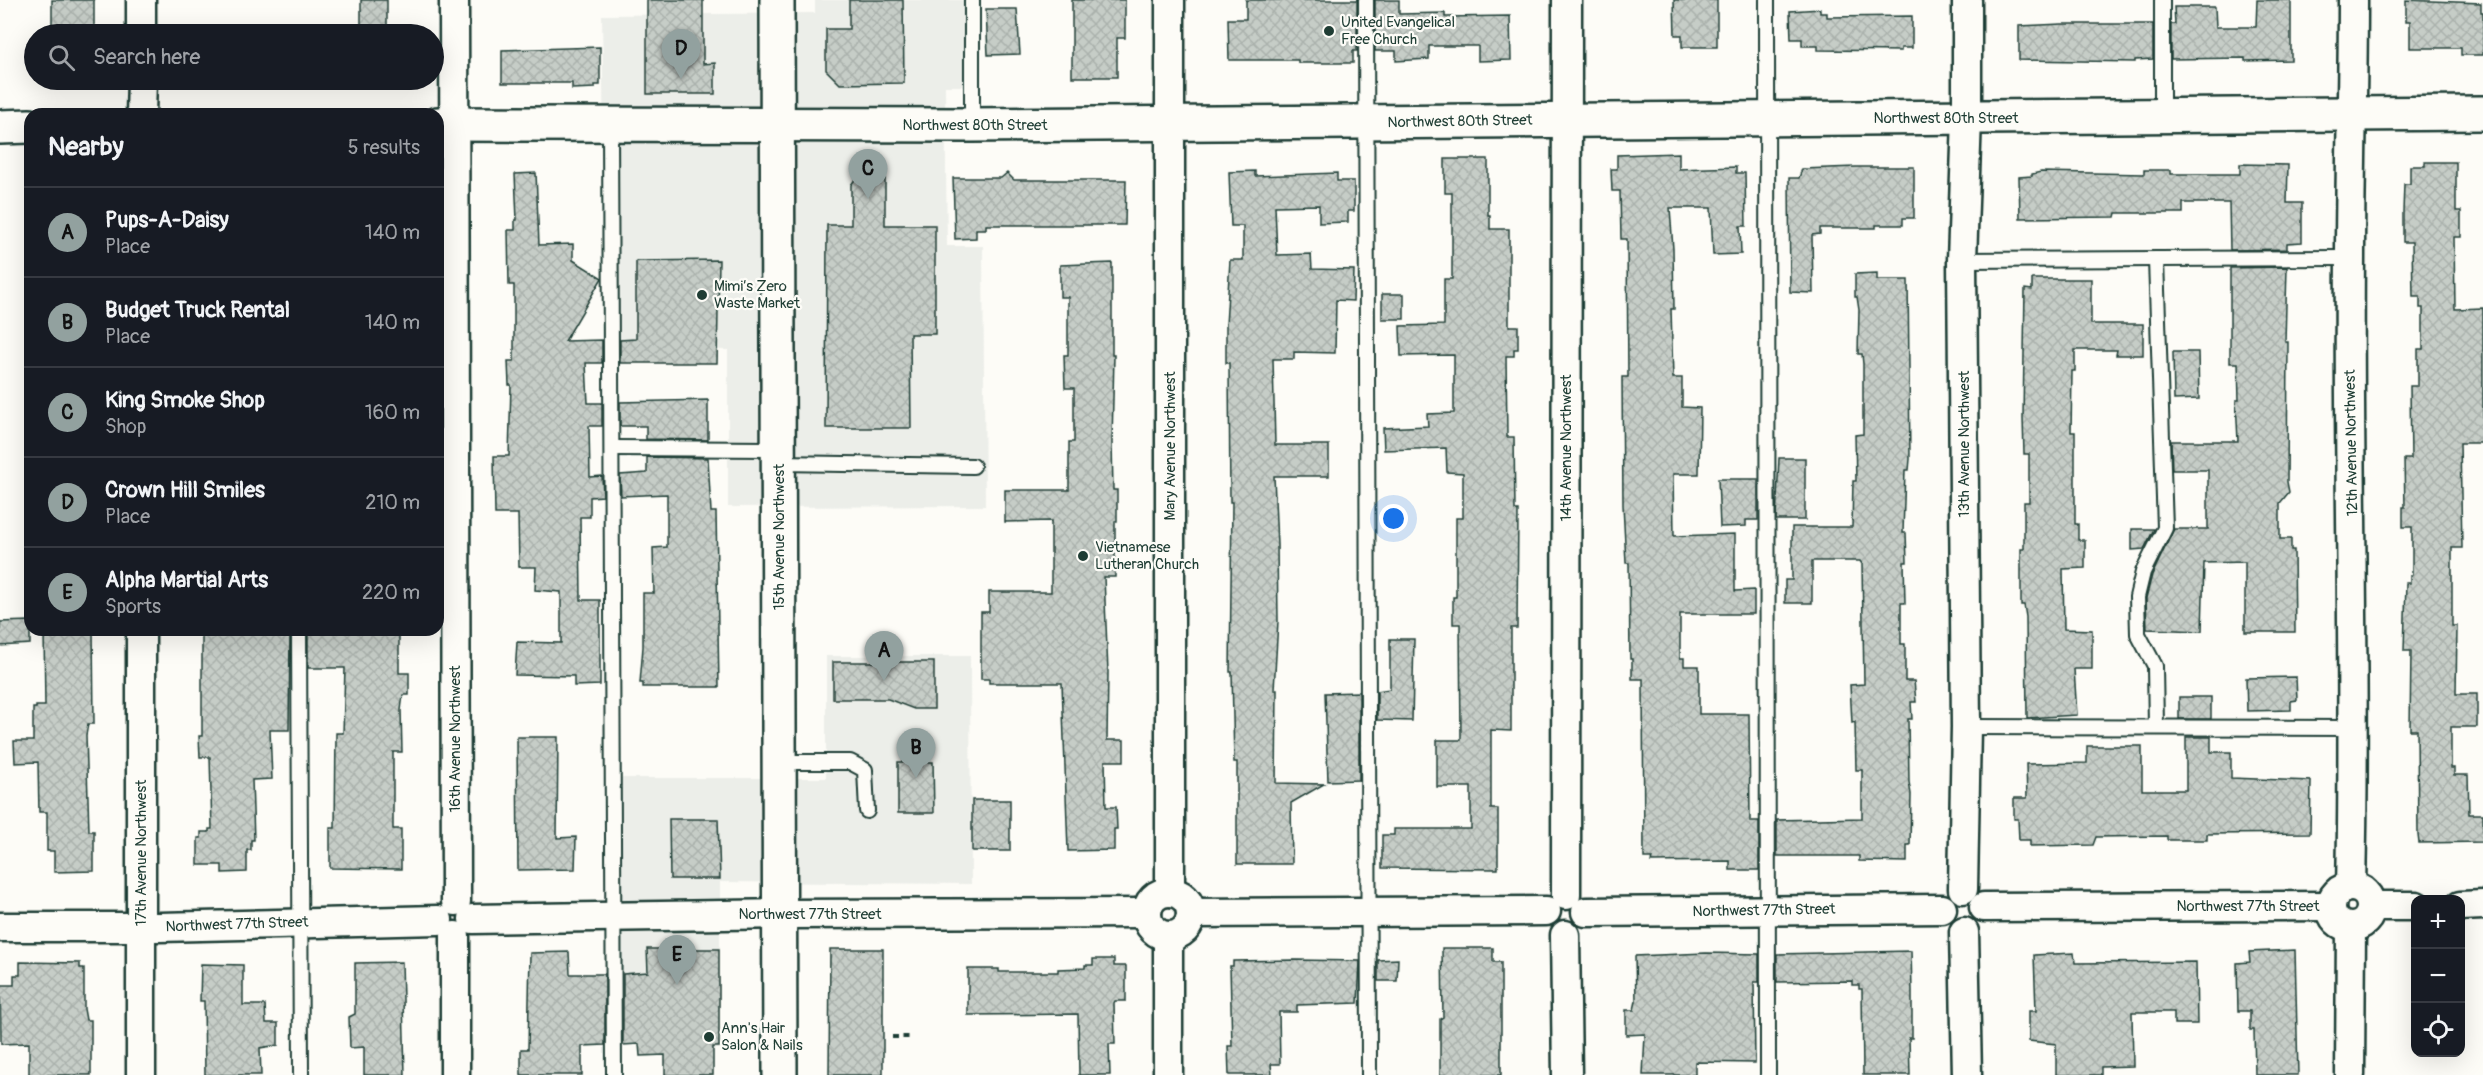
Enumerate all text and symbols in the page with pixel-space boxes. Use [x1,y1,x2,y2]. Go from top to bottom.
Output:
place label: United Evangelical Free Church [1341,13,1455,49]
search box [24,24,444,90]
marker: United Evangelical Free Church [1322,24,1336,38]
pin: D [662,29,700,79]
icon: search [45,41,78,74]
text: Search here [93,43,200,71]
street label: Northwest 80th Street [1874,109,2019,128]
street label: Northwest 80th Street [1387,111,1534,132]
street label: Northwest 80th Street [903,116,1048,135]
text: Nearby [48,131,124,163]
text: 5 results [348,135,420,160]
pin: C [848,150,888,199]
text: Pups-A-Daisy [105,206,229,234]
text: A [61,220,74,245]
text: 140 m [365,220,420,245]
text: Place [105,234,150,259]
place label: Mimi’s Zero Waste Market [714,277,801,313]
marker: Mimi’s Zero Waste Market [695,288,709,302]
text: Budget Truck Rental [105,296,290,324]
text: B [62,310,73,335]
text: 140 m [365,310,420,335]
text: Place [105,324,150,349]
street label: 12th Avenue Northwest [2341,368,2362,517]
street label: 13th Avenue Northwest [1955,370,1974,517]
street label: Mary Avenue Northwest [1161,371,1180,521]
street label: 14th Avenue Northwest [1557,373,1576,522]
text: King Smoke Shop [105,386,265,414]
text: C [61,400,74,425]
text: 160 m [365,400,420,425]
text: Shop [105,414,146,439]
street label: 15th Avenue Northwest [770,463,789,610]
text: Crown Hill Smiles [105,476,265,504]
text: D [61,490,74,515]
text: 210 m [365,490,420,515]
text: Place [105,504,150,529]
your location [1379,504,1408,533]
place label: Vietnamese Lutheran Church [1095,538,1199,574]
marker: Vietnamese Lutheran Church [1076,549,1090,563]
text: Alpha Martial Arts [105,566,268,594]
text: E [62,580,73,605]
text: 220 m [362,580,420,605]
text: Sports [105,594,161,619]
pin: A [864,632,904,681]
street label: 16th Avenue Northwest [446,664,465,813]
pin: B [896,728,936,778]
street label: 17th Avenue Northwest [132,779,151,926]
map controls [2411,895,2465,1057]
button: + [2411,895,2465,949]
street label: Northwest 77th Street [2176,897,2320,916]
street label: Northwest 77th Street [1692,900,1837,921]
street label: Northwest 77th Street [738,905,882,924]
street label: Northwest 77th Street [165,912,310,936]
pin: E [658,936,696,985]
button: − [2411,949,2465,1003]
button: locate [2411,1003,2465,1057]
place label: Ann's Hair Salon & Nails [721,1019,803,1055]
marker: Ann's Hair Salon & Nails [702,1030,716,1044]

